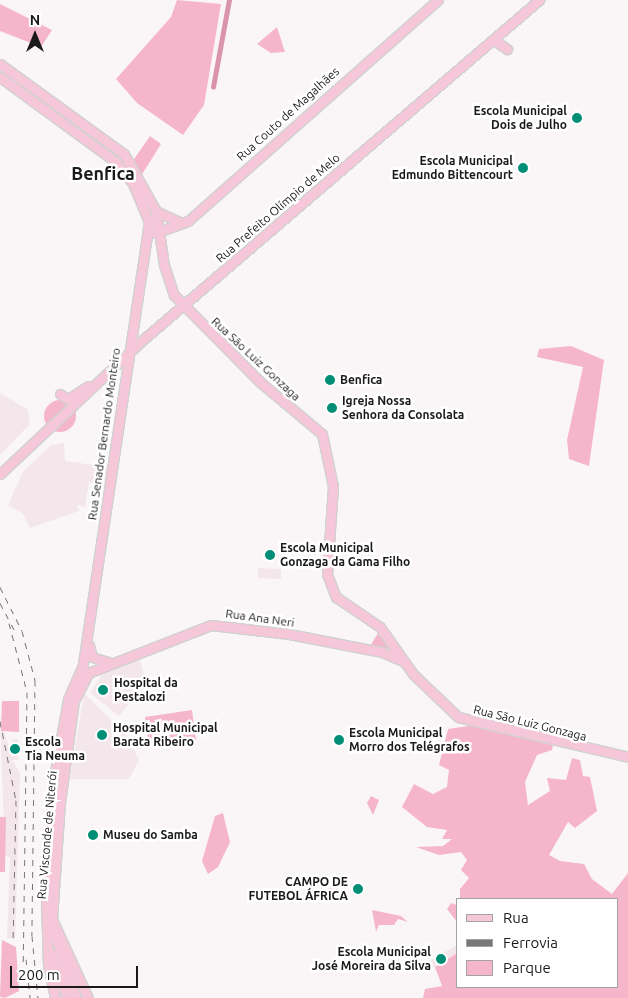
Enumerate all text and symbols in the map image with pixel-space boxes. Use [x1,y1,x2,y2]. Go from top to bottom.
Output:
north arrow [10,10,60,60]
text: N [30,12,40,28]
street label: Rua Couto de Magalhães [234,64,342,164]
place label: Escola Municipal Dois de Julho [474,104,567,132]
marker: Escola Municipal Dois de Julho [571,112,583,124]
street label: Rua Prefeito Olímpio de Melo [213,150,343,266]
place label: Escola Municipal Edmundo Bittencourt [392,154,513,182]
district label: Benfica [71,162,135,184]
marker: Escola Municipal Edmundo Bittencourt [517,162,529,174]
street label: Rua São Luiz Gonzaga [209,314,303,404]
street label: Rua Senador Bernardo Monteiro [85,347,123,521]
place label: Benfica [340,373,382,387]
marker: Benfica [324,374,336,386]
place label: Igreja Nossa Senhora da Consolata [342,394,464,422]
marker: Igreja Nossa Senhora da Consolata [326,402,338,414]
place label: Escola Municipal Gonzaga da Gama Filho [280,541,410,569]
marker: Escola Municipal Gonzaga da Gama Filho [264,549,276,561]
street label: Rua Ana Neri [225,606,295,630]
place label: Hospital da Pestalozi [114,676,178,704]
marker: Hospital da Pestalozi [96,683,110,697]
street label: Rua São Luiz Gonzaga [472,702,588,744]
place label: Hospital Municipal Barata Ribeiro [113,721,218,749]
place label: Escola Municipal Morro dos Telégrafos [349,726,470,754]
marker: Hospital Municipal Barata Ribeiro [95,728,109,742]
marker: Escola Municipal Morro dos Telégrafos [333,734,345,746]
place label: Escola Tia Neuma [25,735,85,763]
marker: Escola Tia Neuma [9,743,21,755]
street label: Rua Visconde de Niterói [34,770,60,900]
place label: Museu do Samba [103,828,198,842]
marker: Museu do Samba [87,829,99,841]
place label: CAMPO DE FUTEBOL ÁFRICA [249,875,348,903]
marker: CAMPO DE FUTEBOL ÁFRICA [352,883,364,895]
legend [456,898,618,988]
text: Rua [503,909,529,926]
text: Ferrovia [503,934,558,951]
place label: Escola Municipal José Moreira da Silva [312,945,431,973]
marker: Escola Municipal José Moreira da Silva [435,953,447,965]
scale bar [12,956,140,988]
text: Parque [503,959,551,976]
text: 200 m [18,966,60,983]

